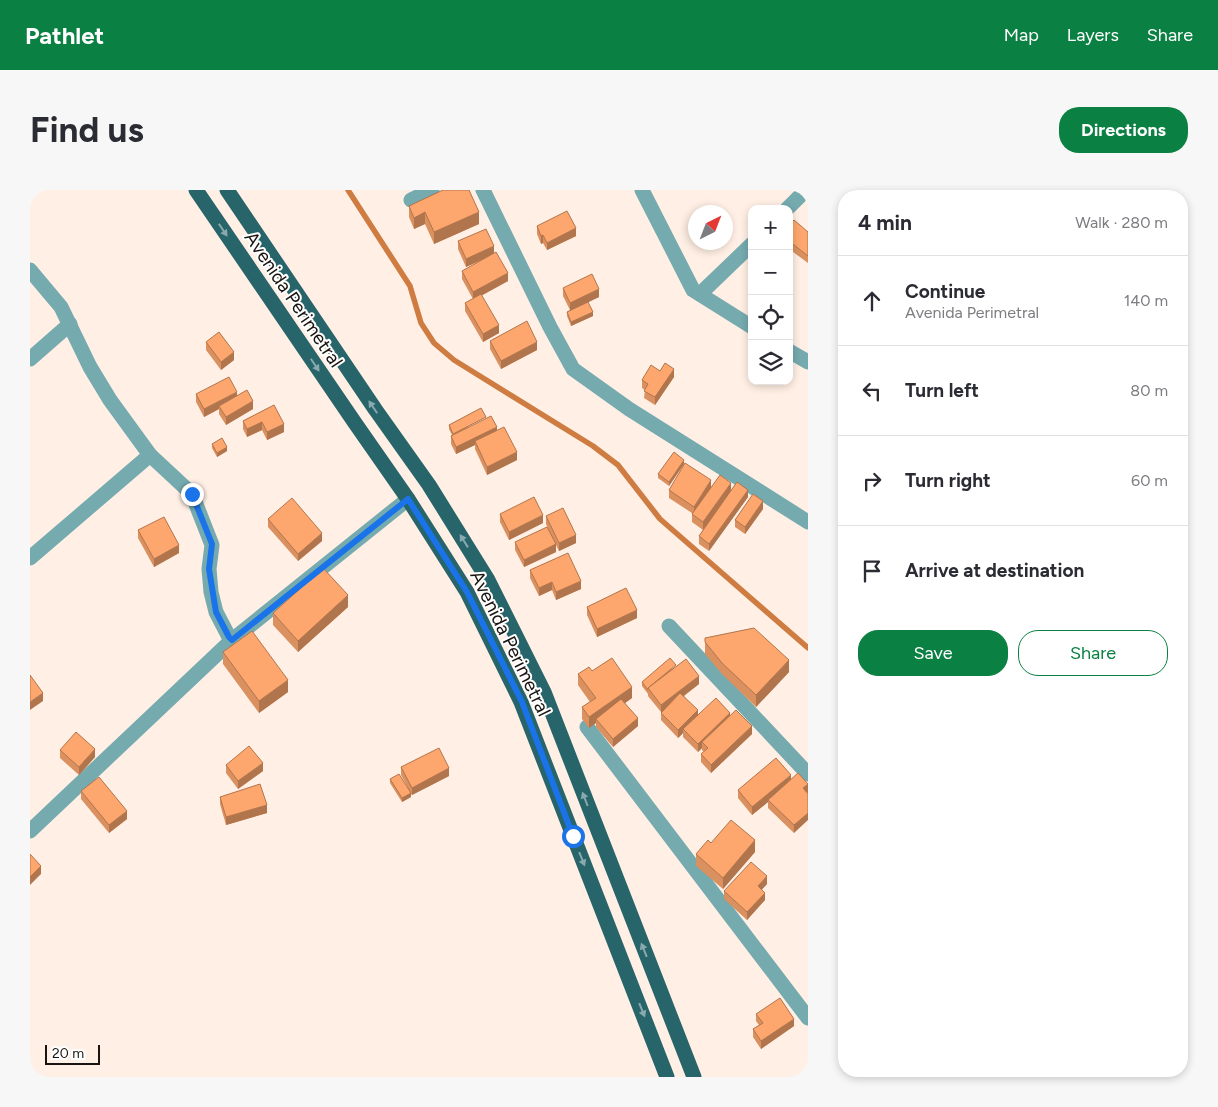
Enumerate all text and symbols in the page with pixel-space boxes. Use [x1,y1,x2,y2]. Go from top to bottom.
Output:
text: Pathlet [25,21,104,50]
text: Map [1004,24,1039,46]
text: Layers [1067,24,1119,46]
text: Share [1147,24,1193,46]
button: Directions [1059,107,1188,153]
text: Find us [30,109,144,151]
north arrow [688,205,733,250]
map controls [748,205,793,385]
button: + [748,205,793,250]
text: 4 min [858,210,912,235]
text: Walk · 280 m [1075,213,1168,232]
one-way arrow [218,224,228,237]
street label: Avenida Perimetral [240,227,348,372]
button: − [748,250,793,295]
text: Continue [905,280,985,303]
icon: ahead [858,287,886,315]
text: 140 m [1124,291,1168,310]
button: locate [748,295,793,340]
text: Avenida Perimetral [905,303,1039,322]
button: layers [748,340,793,385]
one-way arrow [310,358,320,371]
icon: left [858,377,886,405]
text: Turn left [905,379,979,402]
text: 80 m [1130,381,1168,400]
one-way arrow [369,400,378,413]
icon: right [858,467,886,495]
text: Turn right [905,469,991,492]
text: 60 m [1131,471,1168,490]
route end [181,483,204,506]
one-way arrow [460,535,469,548]
icon: arrive [858,557,886,585]
text: Arrive at destination [905,559,1084,582]
street label: Avenida Perimetral [465,567,556,720]
button: Save [858,630,1008,676]
button: Share [1018,630,1168,676]
one-way arrow [581,791,589,806]
route start [562,825,585,848]
one-way arrow [578,852,586,867]
one-way arrow [640,943,648,957]
one-way arrow [639,1003,646,1018]
scale bar [45,1042,100,1065]
text: 20 m [52,1045,84,1062]

